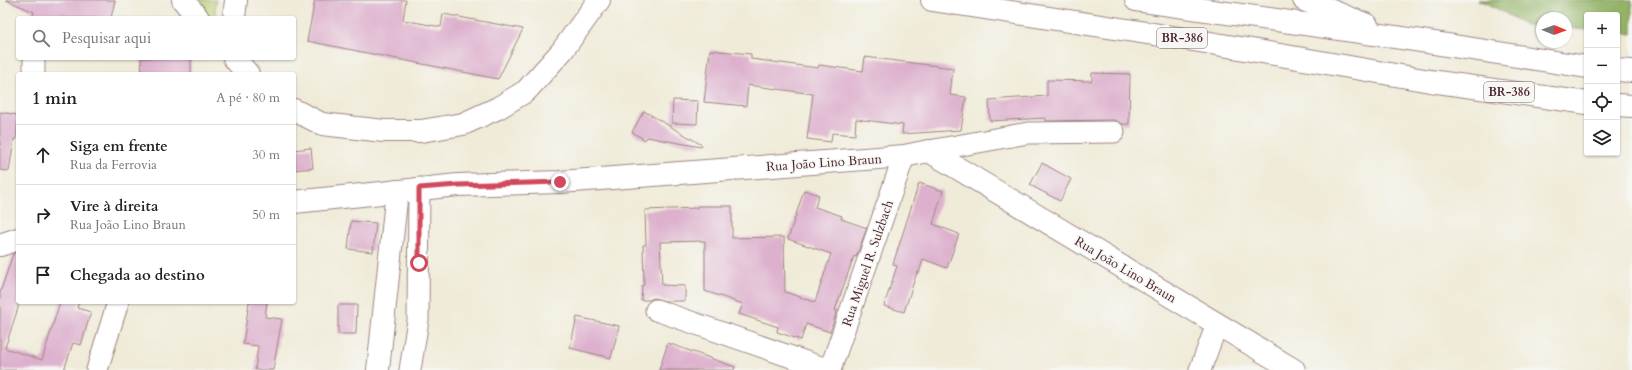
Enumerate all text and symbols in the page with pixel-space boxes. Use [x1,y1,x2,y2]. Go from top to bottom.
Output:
north arrow [1536,12,1572,48]
map controls [1584,12,1620,156]
button: + [1584,12,1620,48]
search box [16,16,296,60]
icon: search [30,27,52,49]
text: Pesquisar aqui [62,28,151,48]
road number: BR-386 [1157,28,1207,48]
button: − [1584,48,1620,84]
road number: BR-386 [1484,82,1534,102]
button: locate [1584,84,1620,120]
text: 1 min [32,87,77,110]
text: A pé · 80 m [216,89,280,107]
button: layers [1584,120,1620,156]
text: Siga em frente [70,136,168,156]
icon: ahead [32,144,54,166]
text: 30 m [252,146,280,164]
street label: Rua João Lino Braun [766,150,883,176]
text: Rua da Ferrovia [70,156,157,174]
route end [551,173,569,191]
text: Vire à direita [70,196,158,216]
street label: Rua Miguel R. Sulzbach [838,198,898,329]
icon: right [32,204,54,226]
text: 50 m [252,206,280,224]
text: Rua João Lino Braun [70,216,186,234]
street label: Rua João Lino Braun [1071,232,1180,308]
route start [410,254,428,272]
icon: arrive [32,264,54,286]
text: Chegada ao destino [70,265,205,285]

